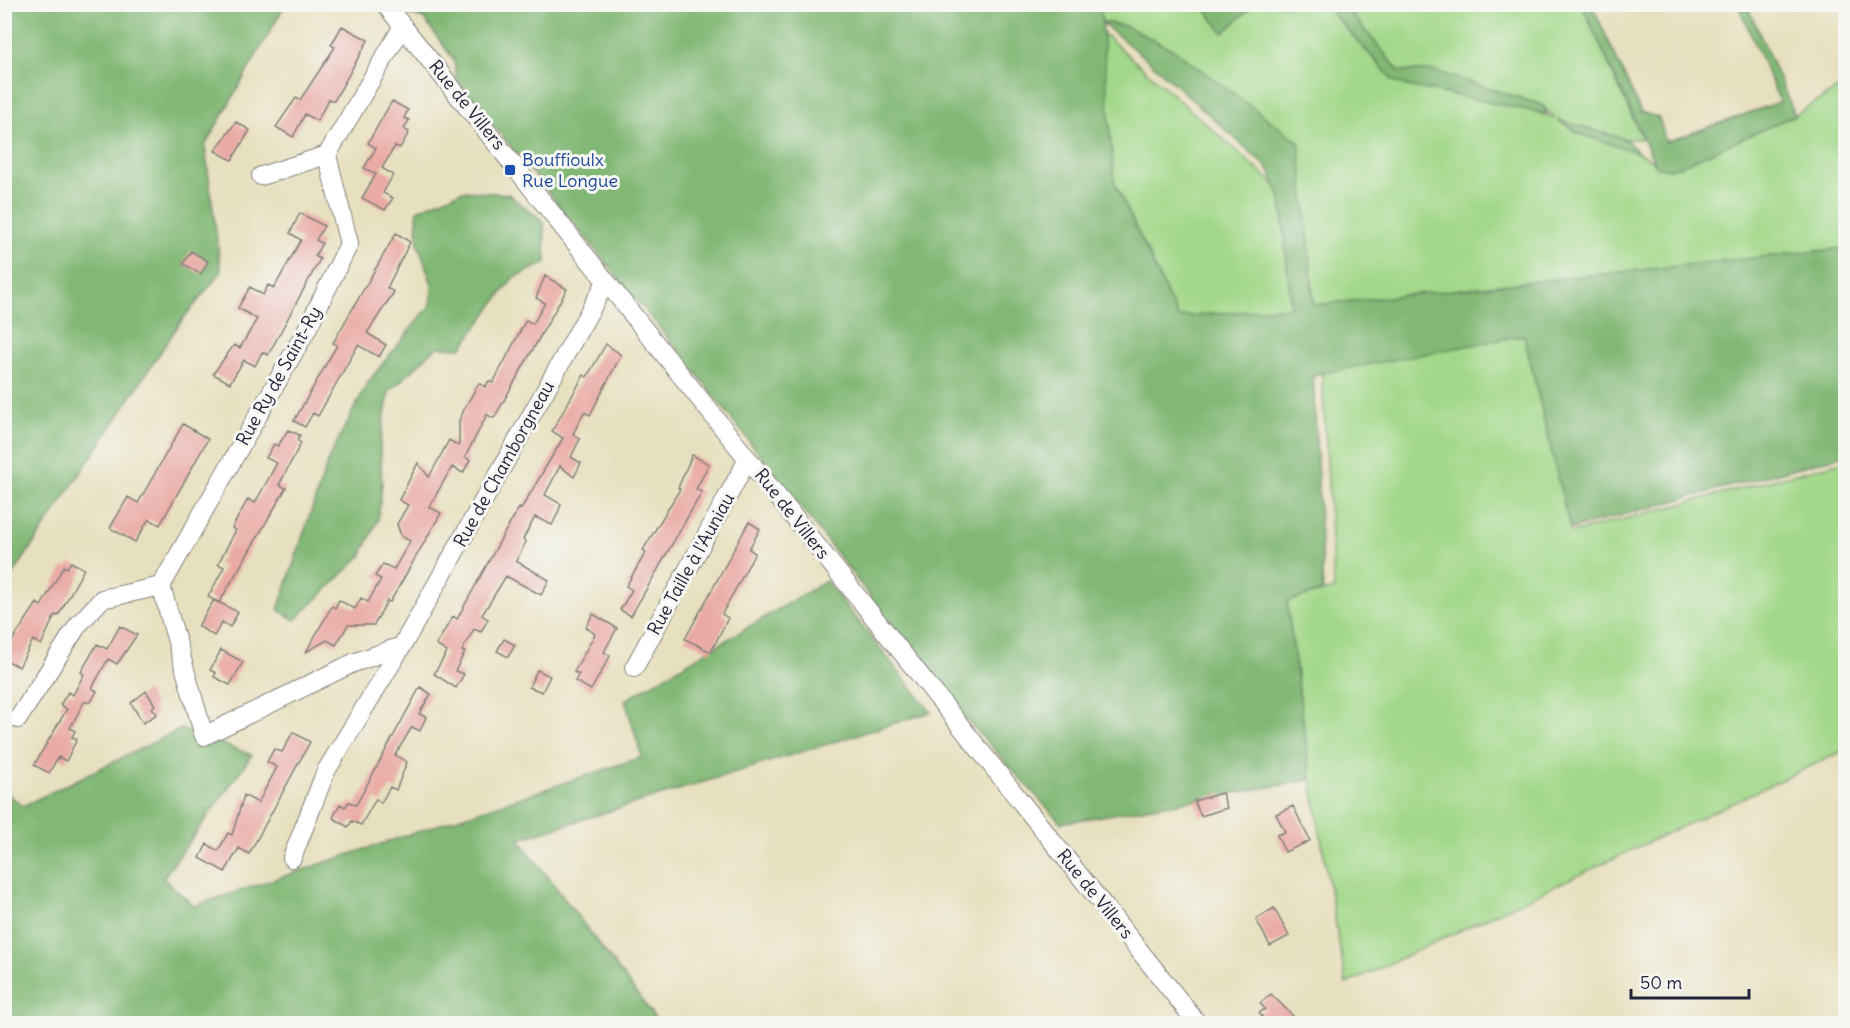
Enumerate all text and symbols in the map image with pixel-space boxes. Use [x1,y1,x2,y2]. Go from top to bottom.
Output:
street label: Rue de Villers [424,55,511,154]
place label: Bouffioulx Rue Longue [522,148,618,192]
marker: Bouffioulx Rue Longue [503,163,517,177]
street label: Rue Ry de Saint-Ry [231,302,326,449]
street label: Rue de Chamborgneau [448,377,559,551]
street label: Rue de Villers [750,464,835,564]
street label: Rue Taille à l'Auniau [642,489,739,639]
street label: Rue de Villers [1052,844,1139,943]
scale bar [1631,962,1750,1000]
text: 50 m [1640,971,1682,994]

